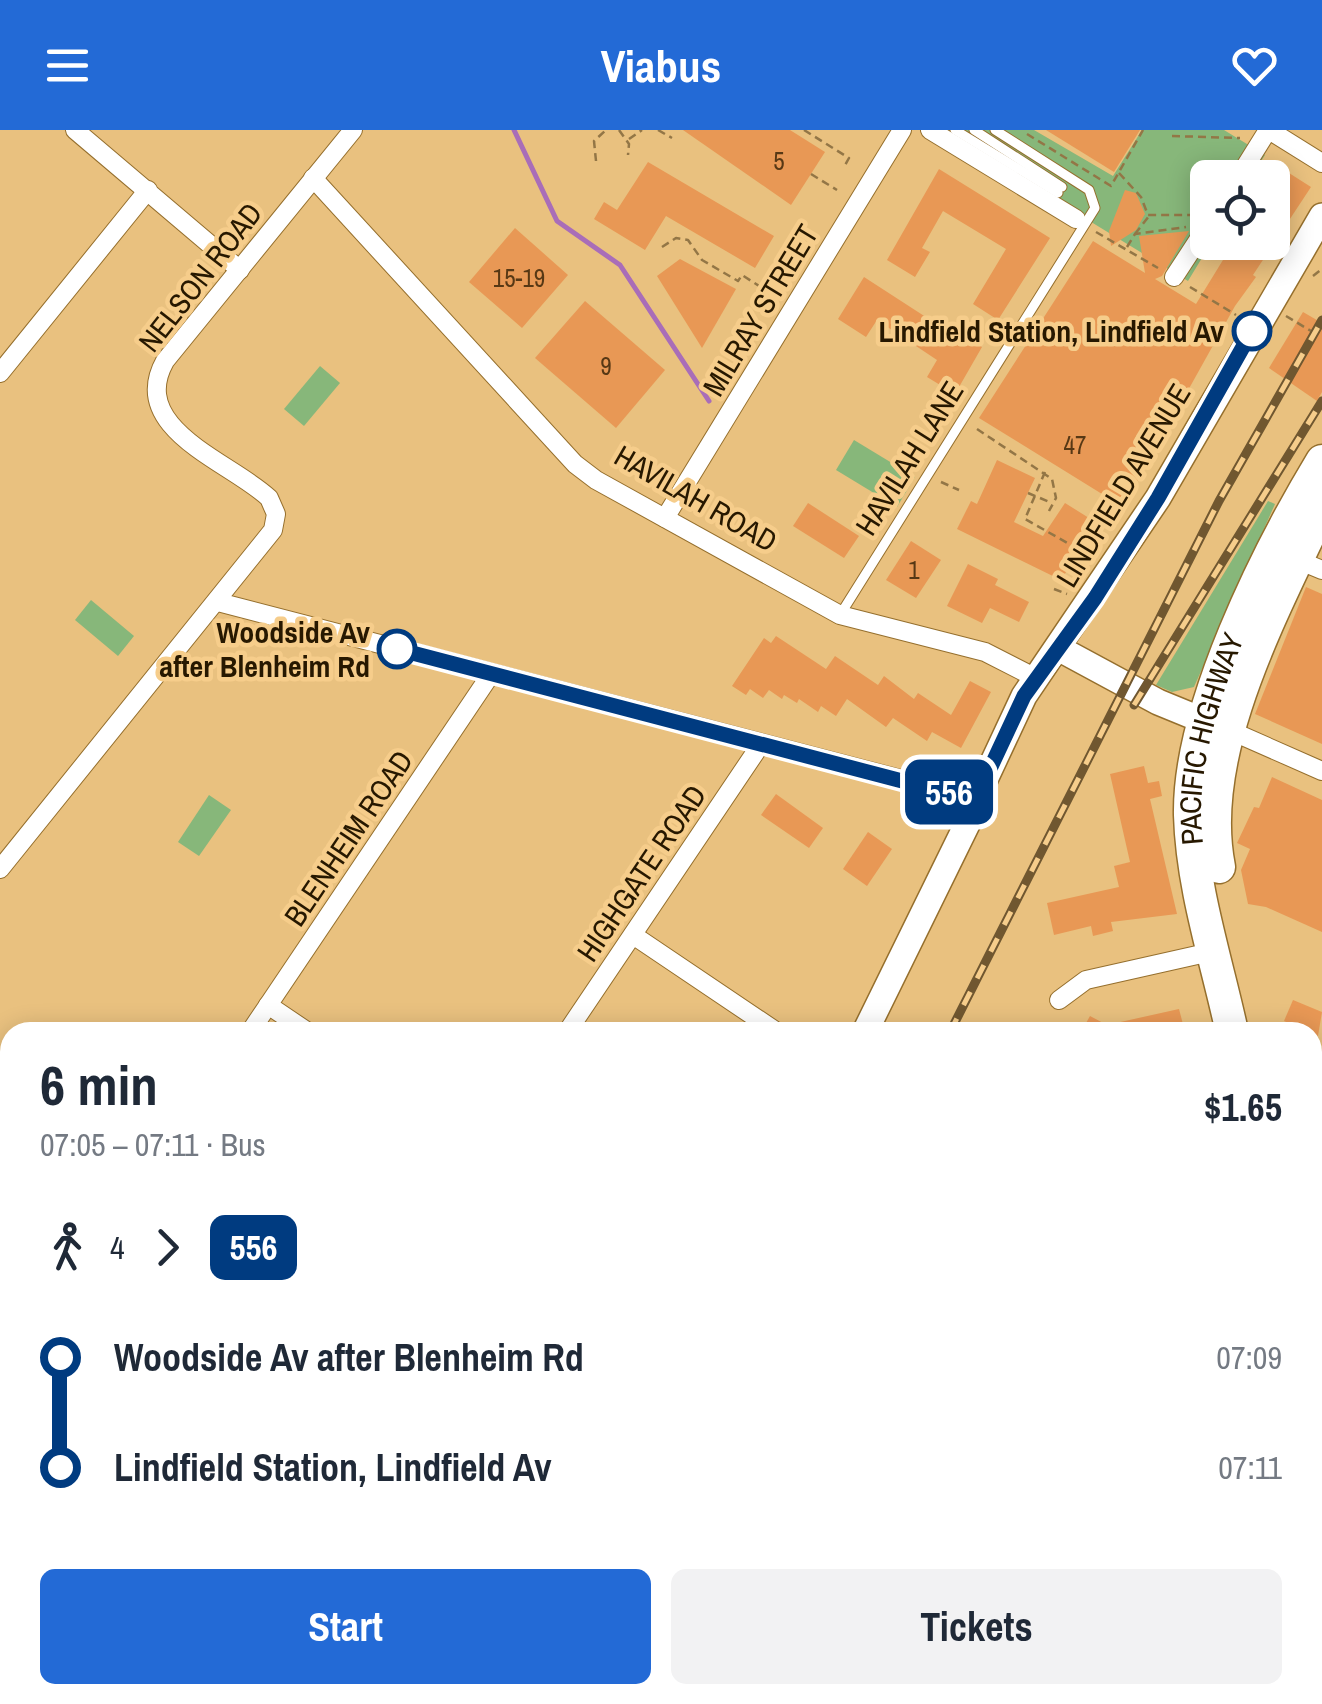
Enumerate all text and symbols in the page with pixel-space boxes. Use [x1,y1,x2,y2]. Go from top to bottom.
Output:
text: Viabus [601,35,721,96]
icon: menu [40,38,95,93]
icon: heart [1227,38,1282,93]
house number: 5 [773,144,785,178]
map controls [1190,160,1290,260]
button: locate [1190,160,1290,260]
street label: NELSON ROAD [129,194,271,360]
street label: MILRAY STREET [693,217,827,403]
house number: 15-19 [493,261,545,295]
place label: Lindfield Station, Lindfield Av [879,311,1224,351]
marker: Lindfield Station, Lindfield Av [1233,312,1271,350]
house number: 9 [600,349,612,383]
street label: HAVILAH LANE [846,373,972,543]
street label: LINDFIELD AVENUE [1046,376,1200,594]
house number: 47 [1064,428,1086,462]
street label: HAVILAH ROAD [607,435,785,561]
house number: 1 [908,553,920,587]
place label: Woodside Av after Blenheim Rd [159,612,370,686]
street label: PACIFIC HIGHWAY [1170,626,1253,847]
marker: Woodside Av after Blenheim Rd [378,630,416,668]
street label: BLENHEIM ROAD [274,742,422,934]
line badge: 556 [892,760,1006,824]
text: 556 [925,769,973,816]
street label: HIGHGATE ROAD [567,777,715,969]
text: 6 min [40,1048,158,1122]
text: $1.65 [1204,1082,1282,1133]
text: 07:05 – 07:11 · Bus [40,1123,266,1166]
icon: walk [40,1220,95,1275]
icon: forward [140,1220,195,1275]
text: 556 [230,1224,277,1271]
text: 4 [110,1226,125,1269]
text: Woodside Av after Blenheim Rd [114,1332,584,1383]
text: 07:09 [1216,1336,1282,1379]
text: Lindfield Station, Lindfield Av [114,1442,552,1493]
text: 07:11 [1218,1446,1282,1489]
button: Start [40,1569,651,1684]
button: Tickets [671,1569,1282,1684]

